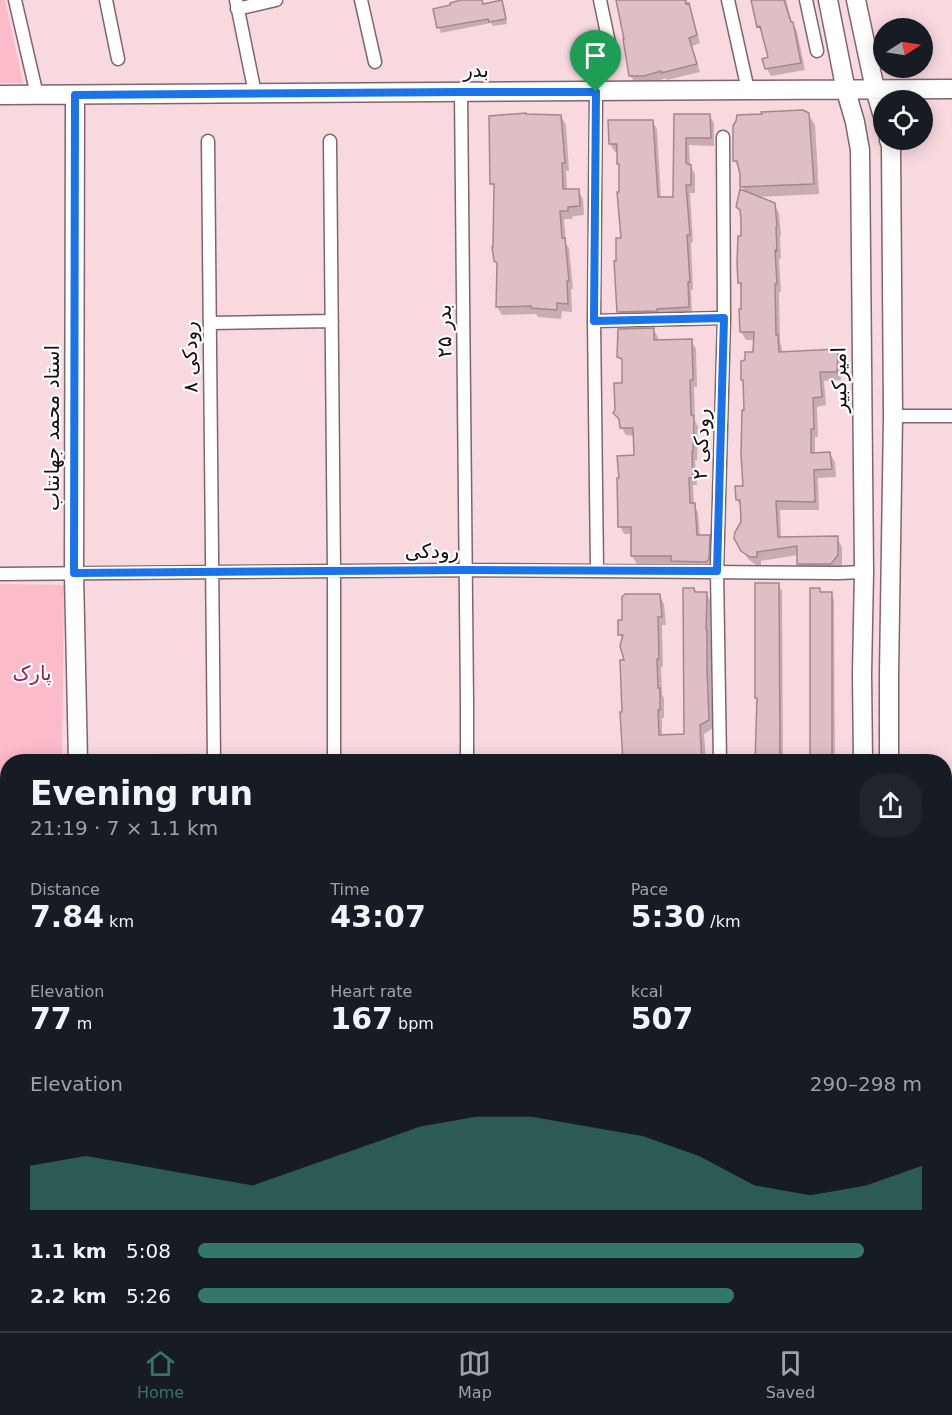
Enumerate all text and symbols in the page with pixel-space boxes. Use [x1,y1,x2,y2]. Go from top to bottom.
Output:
north arrow [873,18,933,78]
map controls [873,18,933,150]
pin [570,30,621,92]
icon: arrive [579,39,612,72]
street label: بدر [462,58,489,82]
button: locate [873,90,933,150]
street label: بدر ۲۵ [432,304,456,358]
street label: رودکی ۸ [177,321,203,393]
street label: استاد محمد جهانتاب [40,345,64,511]
street label: امیرکبیر [826,347,852,414]
street label: رودکی ۲ [688,408,714,480]
street label: رودکی [405,539,459,563]
park label: پارک [12,661,52,686]
text: Evening run [30,774,253,813]
button: share [859,774,922,837]
text: 21:19 · 7 × 1.1 km [30,816,218,840]
text: Distance [30,880,100,899]
text: Time [330,880,369,899]
text: Pace [631,880,668,899]
text: 7.84 [30,899,104,934]
text: 43:07 [330,899,426,934]
text: 5:30 [631,899,705,934]
text: km [104,912,134,931]
text: /km [705,912,741,931]
text: Elevation [30,982,104,1001]
text: Heart rate [330,982,412,1001]
text: kcal [631,982,663,1001]
text: 77 [30,1001,72,1036]
text: 167 [330,1001,393,1036]
text: 507 [631,1001,693,1036]
text: m [72,1014,92,1033]
text: bpm [393,1014,434,1033]
text: Elevation [30,1072,123,1096]
text: 290–298 m [810,1072,922,1096]
text: 1.1 km [30,1239,107,1263]
text: 5:08 [126,1239,171,1263]
text: 2.2 km [30,1284,107,1308]
text: 5:26 [126,1284,171,1308]
tab: Home [137,1347,184,1402]
tab: Map [458,1347,492,1402]
tab: Saved [766,1347,815,1402]

